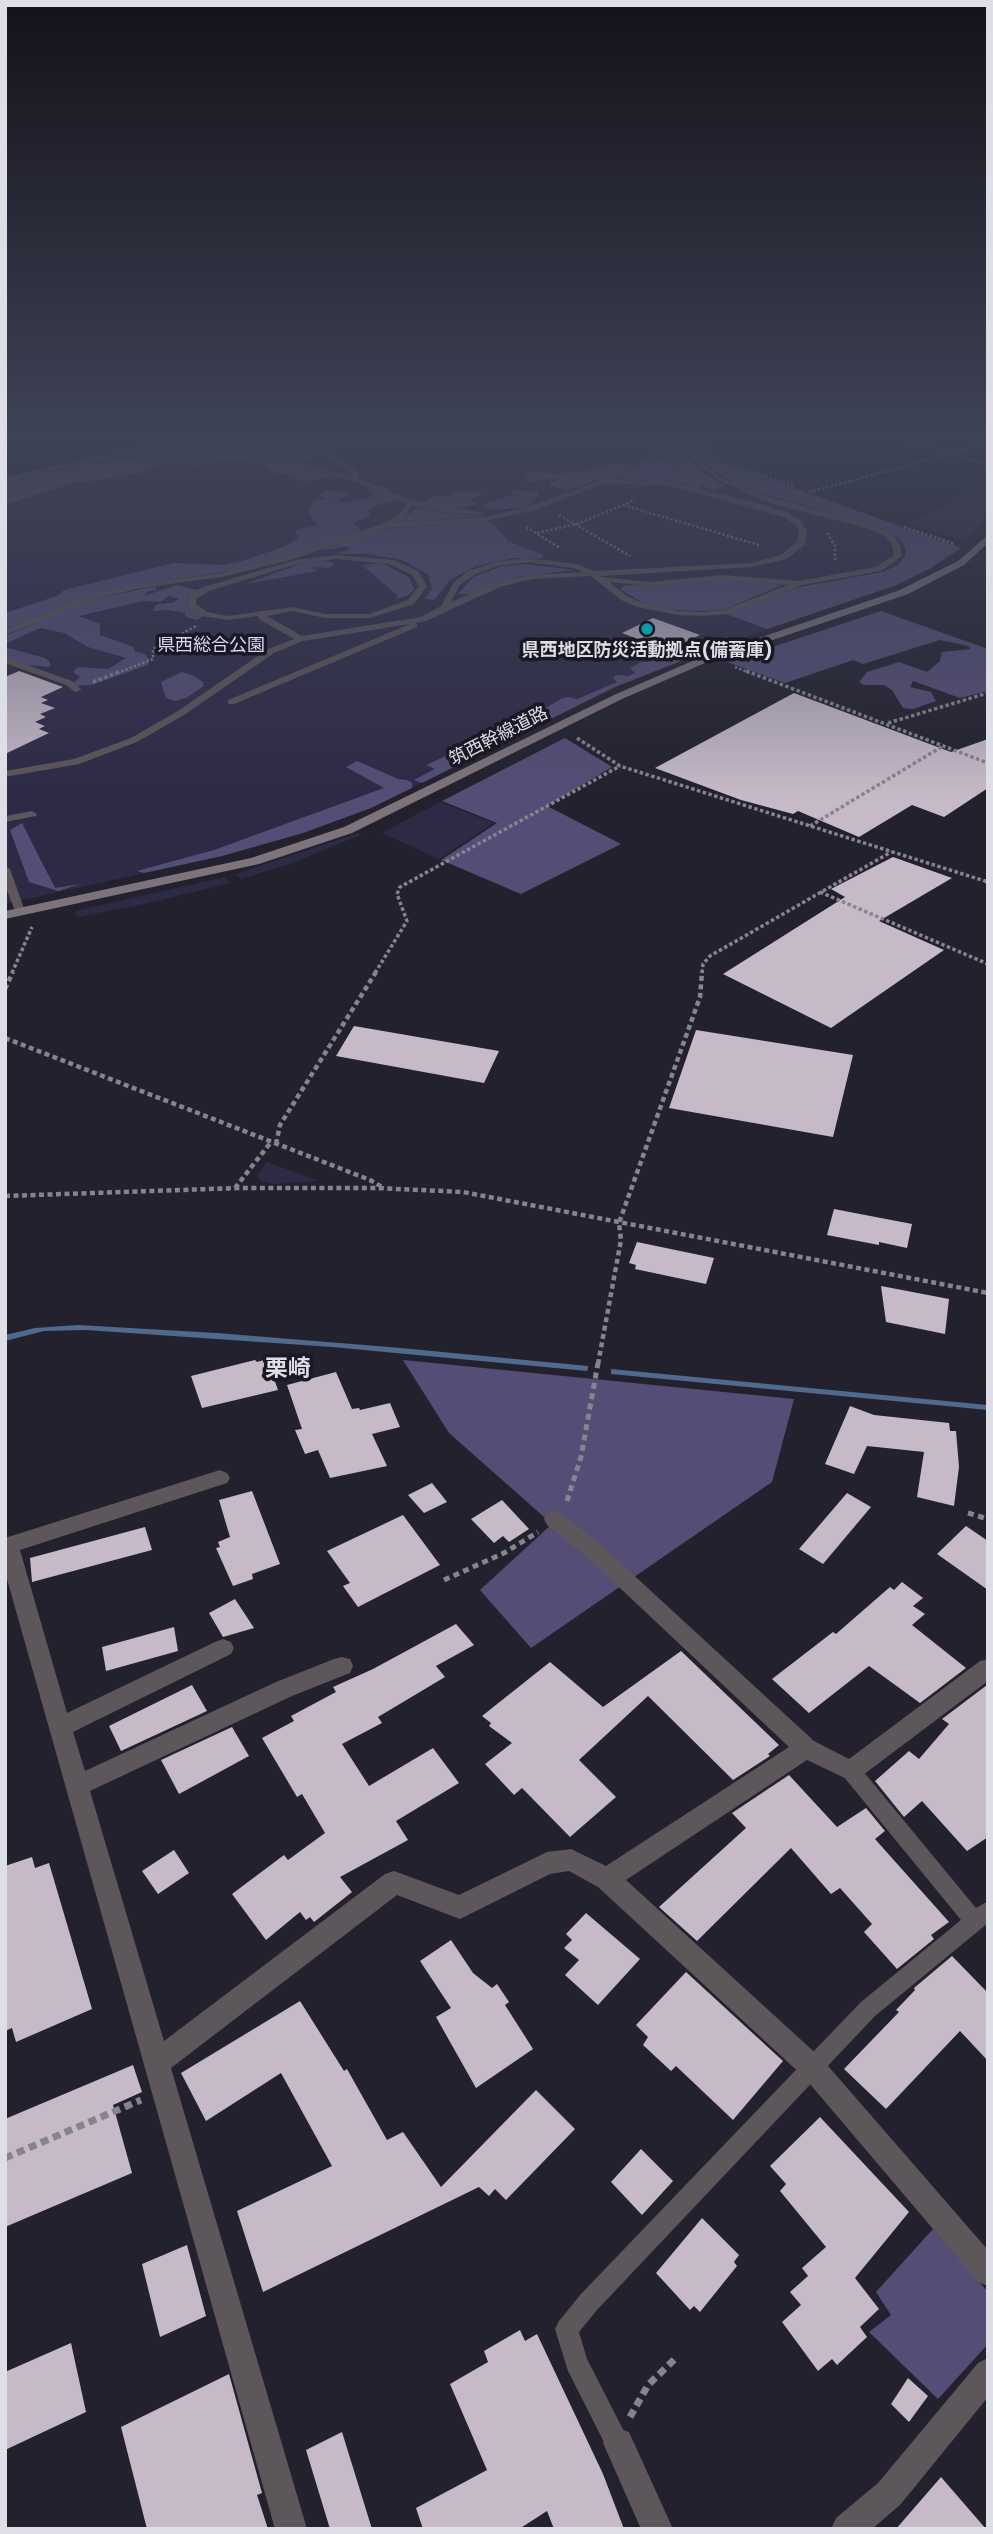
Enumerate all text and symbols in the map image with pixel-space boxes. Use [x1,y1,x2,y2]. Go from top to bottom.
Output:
marker: 県西地区防災活動拠点(備蓄庫) [639,621,655,637]
park label: 県西総合公園 [157,635,265,657]
place label: 県西地区防災活動拠点(備蓄庫) [521,640,773,662]
street label: 筑西幹線道路 [446,703,552,771]
district label: 栗崎 [265,1356,311,1384]

